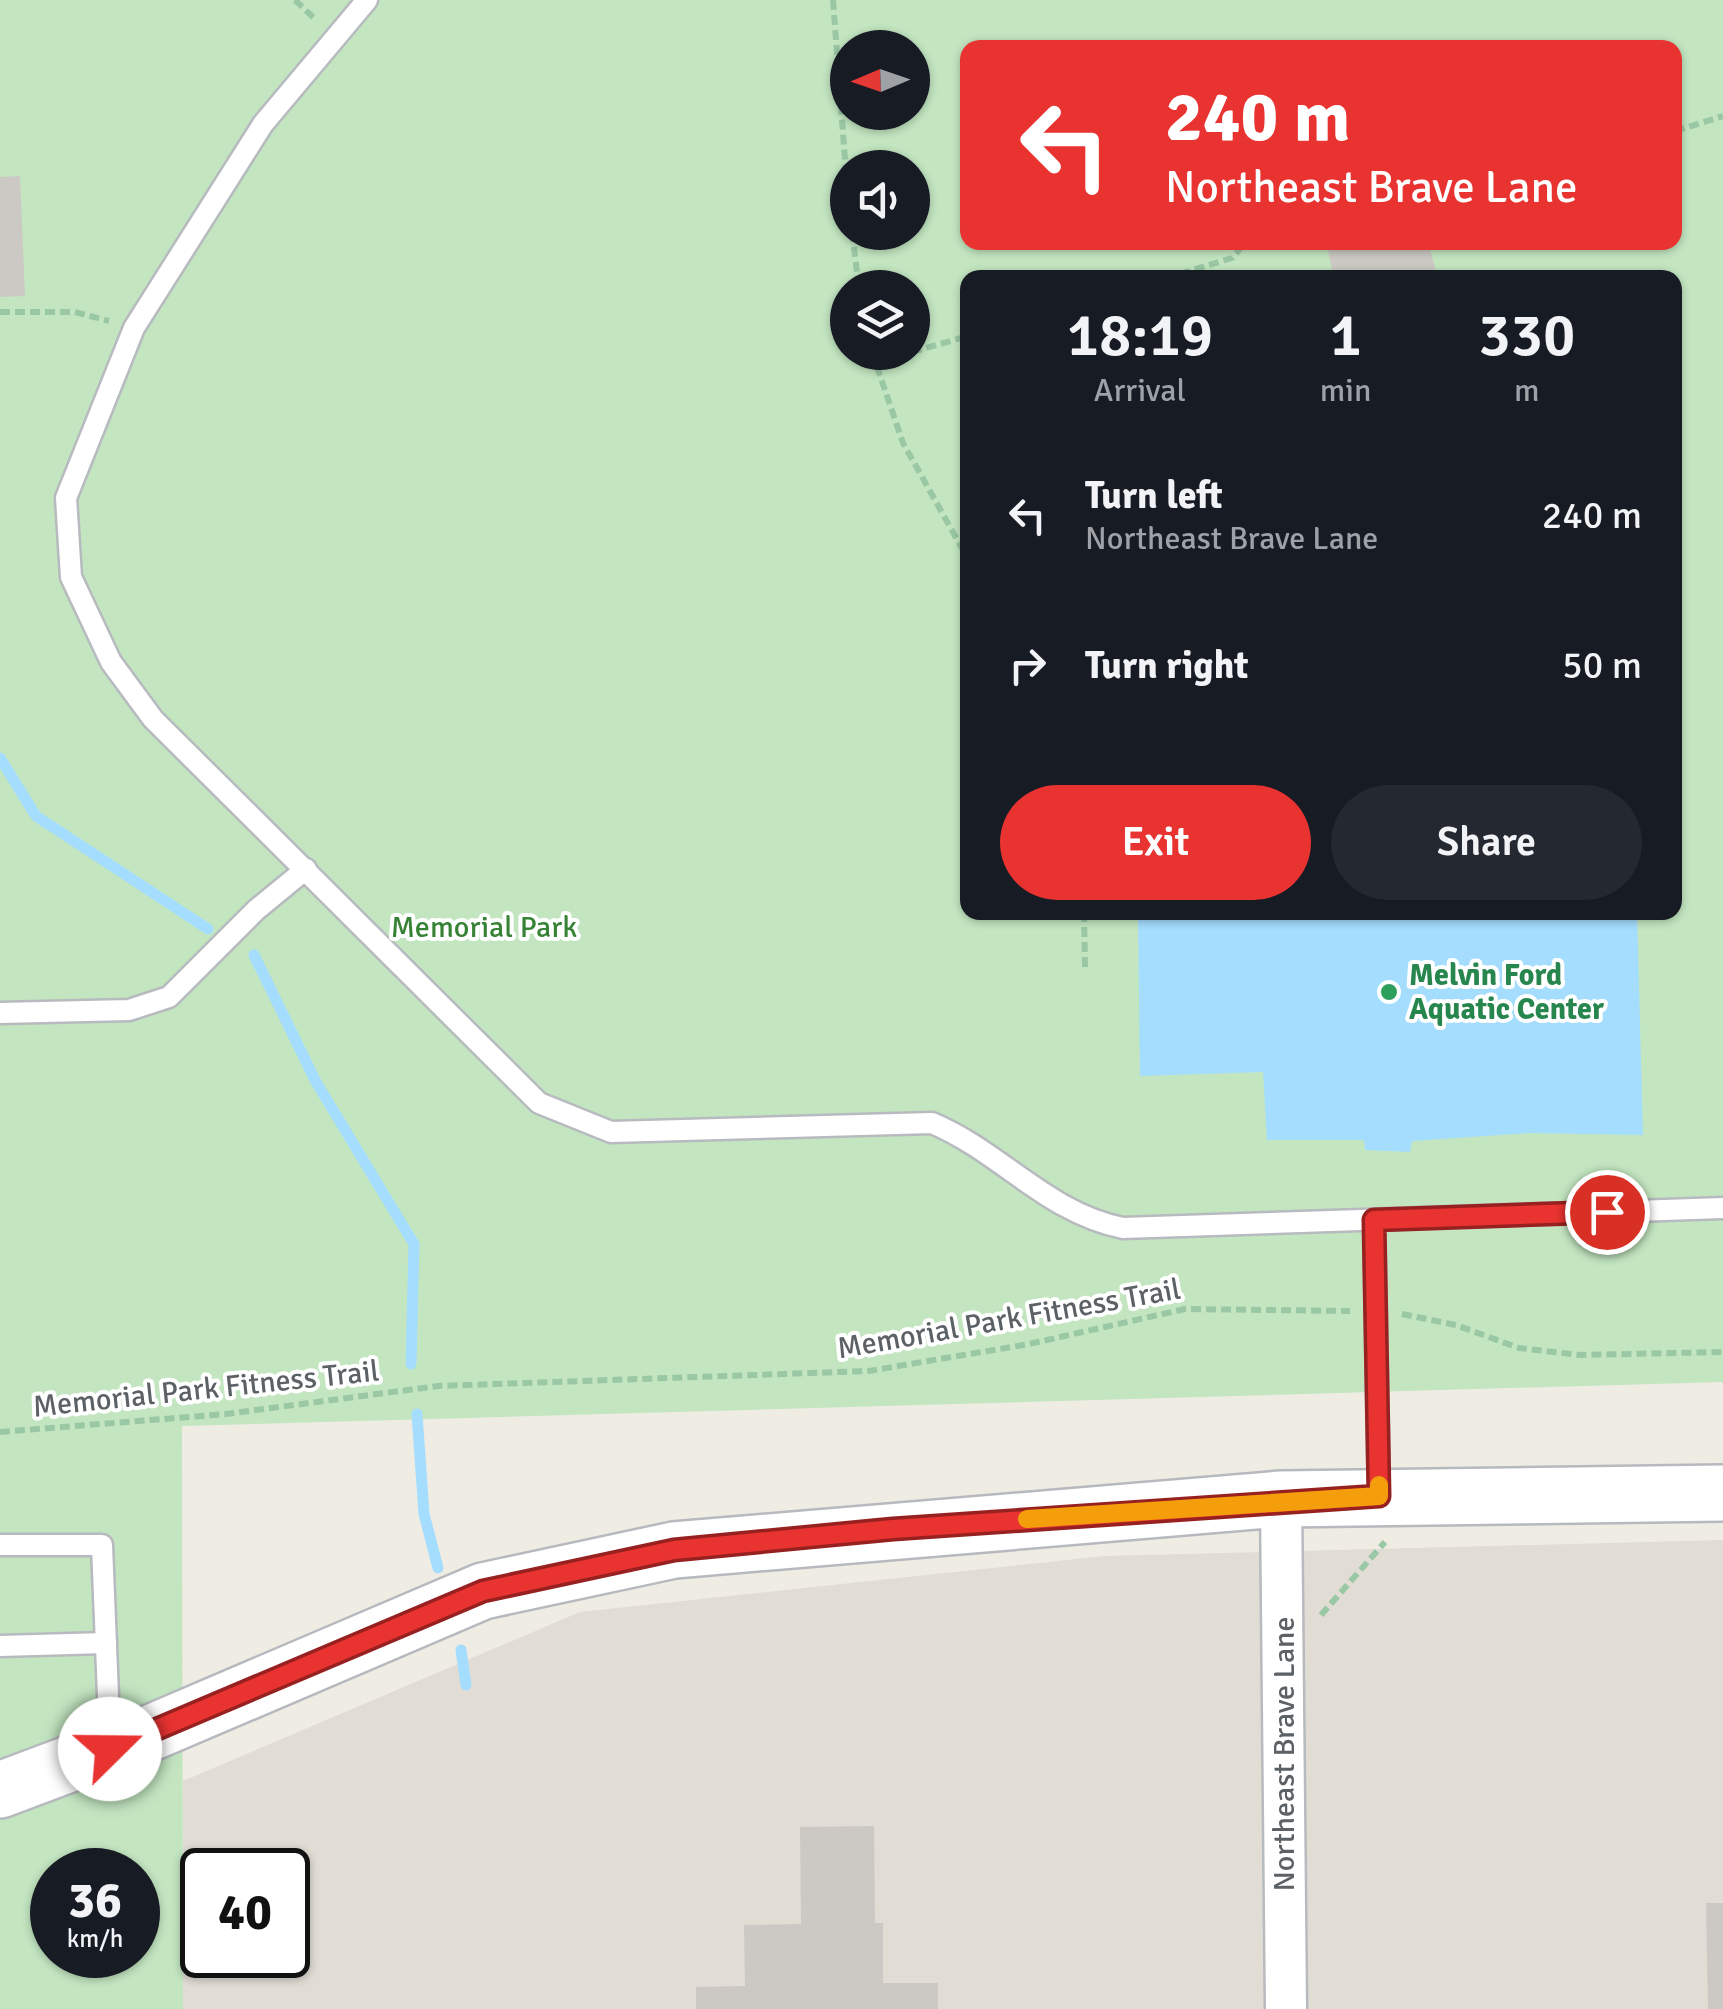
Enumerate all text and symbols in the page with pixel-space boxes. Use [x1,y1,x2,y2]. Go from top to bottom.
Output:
north arrow [830,30,930,130]
map controls [830,30,930,370]
text: 240 m [1165,74,1350,160]
icon: left [1000,80,1130,210]
button: sound [830,150,930,250]
text: Northeast Brave Lane [1165,160,1578,215]
button: layers [830,270,930,370]
text: 18:19 [1067,299,1213,373]
text: 1 [1329,299,1362,373]
text: 330 [1478,299,1575,373]
text: Arrival [1094,371,1186,410]
text: min [1320,371,1371,410]
text: m [1514,371,1540,410]
text: Turn left [1085,472,1223,519]
icon: left [1000,488,1055,543]
text: 240 m [1542,492,1642,539]
text: Northeast Brave Lane [1085,519,1378,558]
icon: right [1000,638,1055,693]
text: Turn right [1085,642,1249,689]
text: 50 m [1562,642,1642,689]
button: Exit [1000,785,1311,900]
button: Share [1331,785,1642,900]
park label: Memorial Park [391,909,577,946]
place label: Melvin Ford Aquatic Center [1409,957,1604,1028]
marker: Melvin Ford Aquatic Center [1378,981,1400,1003]
pin [1565,1170,1650,1255]
icon: arrive [1580,1185,1635,1240]
street label: Memorial Park Fitness Trail [834,1271,1184,1367]
street label: Memorial Park Fitness Trail [31,1352,381,1426]
street label: Northeast Brave Lane [1266,1616,1303,1892]
position arrow [58,1697,162,1801]
speed limit sign: 40 [180,1848,310,1978]
text: 36 [68,1870,122,1932]
text: km/h [67,1923,123,1954]

